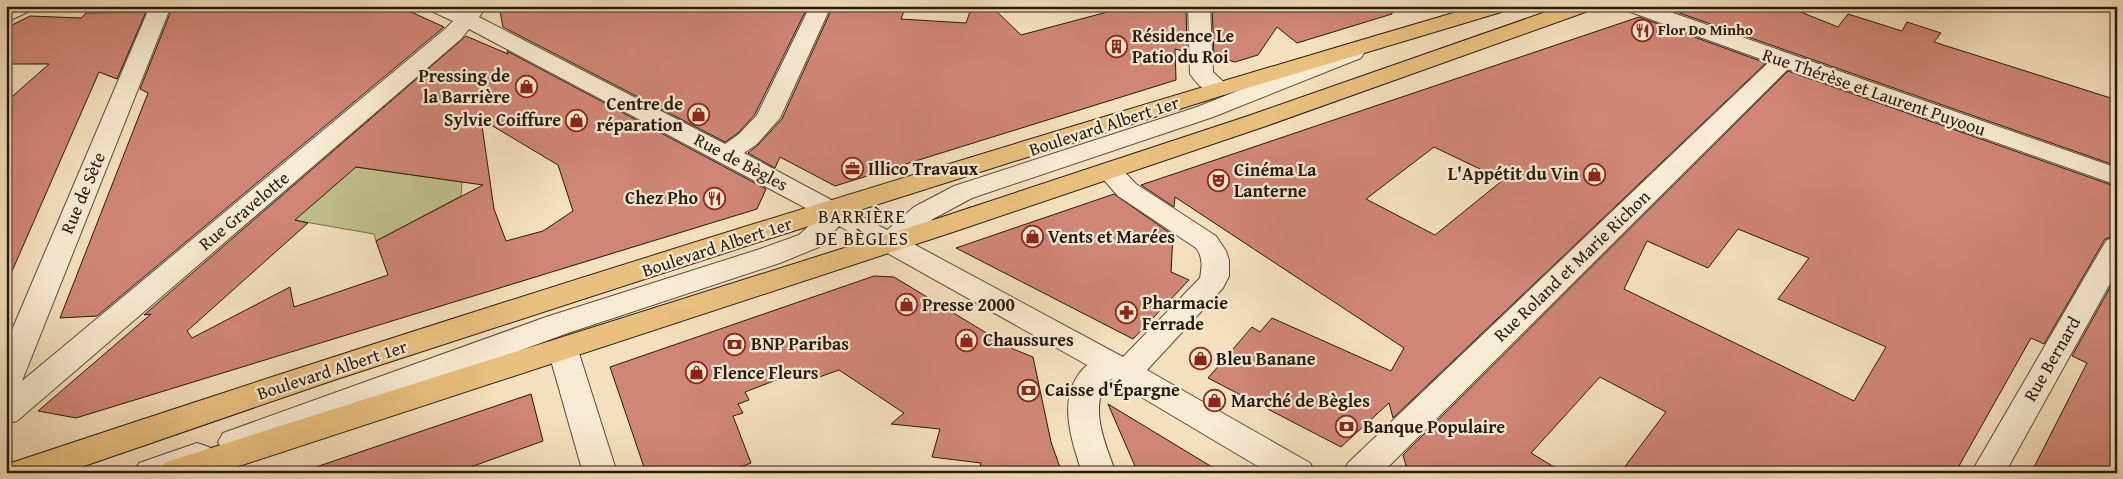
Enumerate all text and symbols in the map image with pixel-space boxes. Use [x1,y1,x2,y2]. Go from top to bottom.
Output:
restaurant icon: Flor Do Minho [1630,18,1654,42]
place label: Flor Do Minho [1658,19,1753,40]
place label: Résidence Le Patio du Roi [1132,22,1235,70]
building icon: Résidence Le Patio du Roi [1104,34,1128,58]
street label: Rue Thérèse et Laurent Puyoou [1759,41,1990,143]
place label: Pressing de la Barrière [418,62,510,110]
shop icon: Pressing de la Barrière [514,74,538,98]
street label: Boulevard Albert 1er [1025,88,1183,163]
place label: Centre de réparation [596,90,683,138]
shop icon: Centre de réparation [687,102,711,126]
place label: Sylvie Coiffure [444,106,561,133]
shop icon: Sylvie Coiffure [565,108,589,132]
street label: Rue de Bègles [690,126,793,198]
street label: Rue de Sète [53,148,112,238]
place label: Illico Travaux [868,155,979,182]
place label: Cinéma La Lanterne [1234,156,1317,204]
office icon: Illico Travaux [840,157,864,181]
place label: L'Appétit du Vin [1448,160,1579,187]
shop icon: L'Appétit du Vin [1583,162,1607,186]
street label: Rue Gravelotte [192,165,295,257]
theatre icon: Cinéma La Lanterne [1206,168,1230,192]
street label: Rue Roland et Marie Richon [1487,183,1656,348]
place label: Chez Pho [625,184,698,211]
restaurant icon: Chez Pho [702,186,726,210]
district label: BARRIÈRE DE BÈGLES [815,202,909,252]
street label: Boulevard Albert 1er [638,209,796,284]
place label: Vents et Marées [1048,223,1175,250]
shop icon: Vents et Marées [1020,225,1044,249]
place label: Pharmacie Ferrade [1142,289,1228,337]
place label: Presse 2000 [922,291,1015,318]
shop icon: Presse 2000 [894,293,918,317]
pharmacy icon: Pharmacie Ferrade [1114,301,1138,325]
street label: Rue Bernard [2016,311,2087,406]
place label: Chaussures [983,326,1074,353]
shop icon: Chaussures [955,328,979,352]
place label: BNP Paribas [751,330,849,357]
street label: Boulevard Albert 1er [253,332,411,407]
bank icon: BNP Paribas [723,332,747,356]
place label: Bleu Banane [1216,345,1316,372]
shop icon: Bleu Banane [1188,347,1212,371]
place label: Flence Fleurs [713,359,819,386]
shop icon: Flence Fleurs [685,361,709,385]
place label: Caisse d'Épargne [1045,376,1180,403]
bank icon: Caisse d'Épargne [1017,378,1041,402]
place label: Marché de Bègles [1231,387,1370,414]
shop icon: Marché de Bègles [1203,389,1227,413]
place label: Banque Populaire [1363,413,1505,440]
bank icon: Banque Populaire [1335,415,1359,439]

